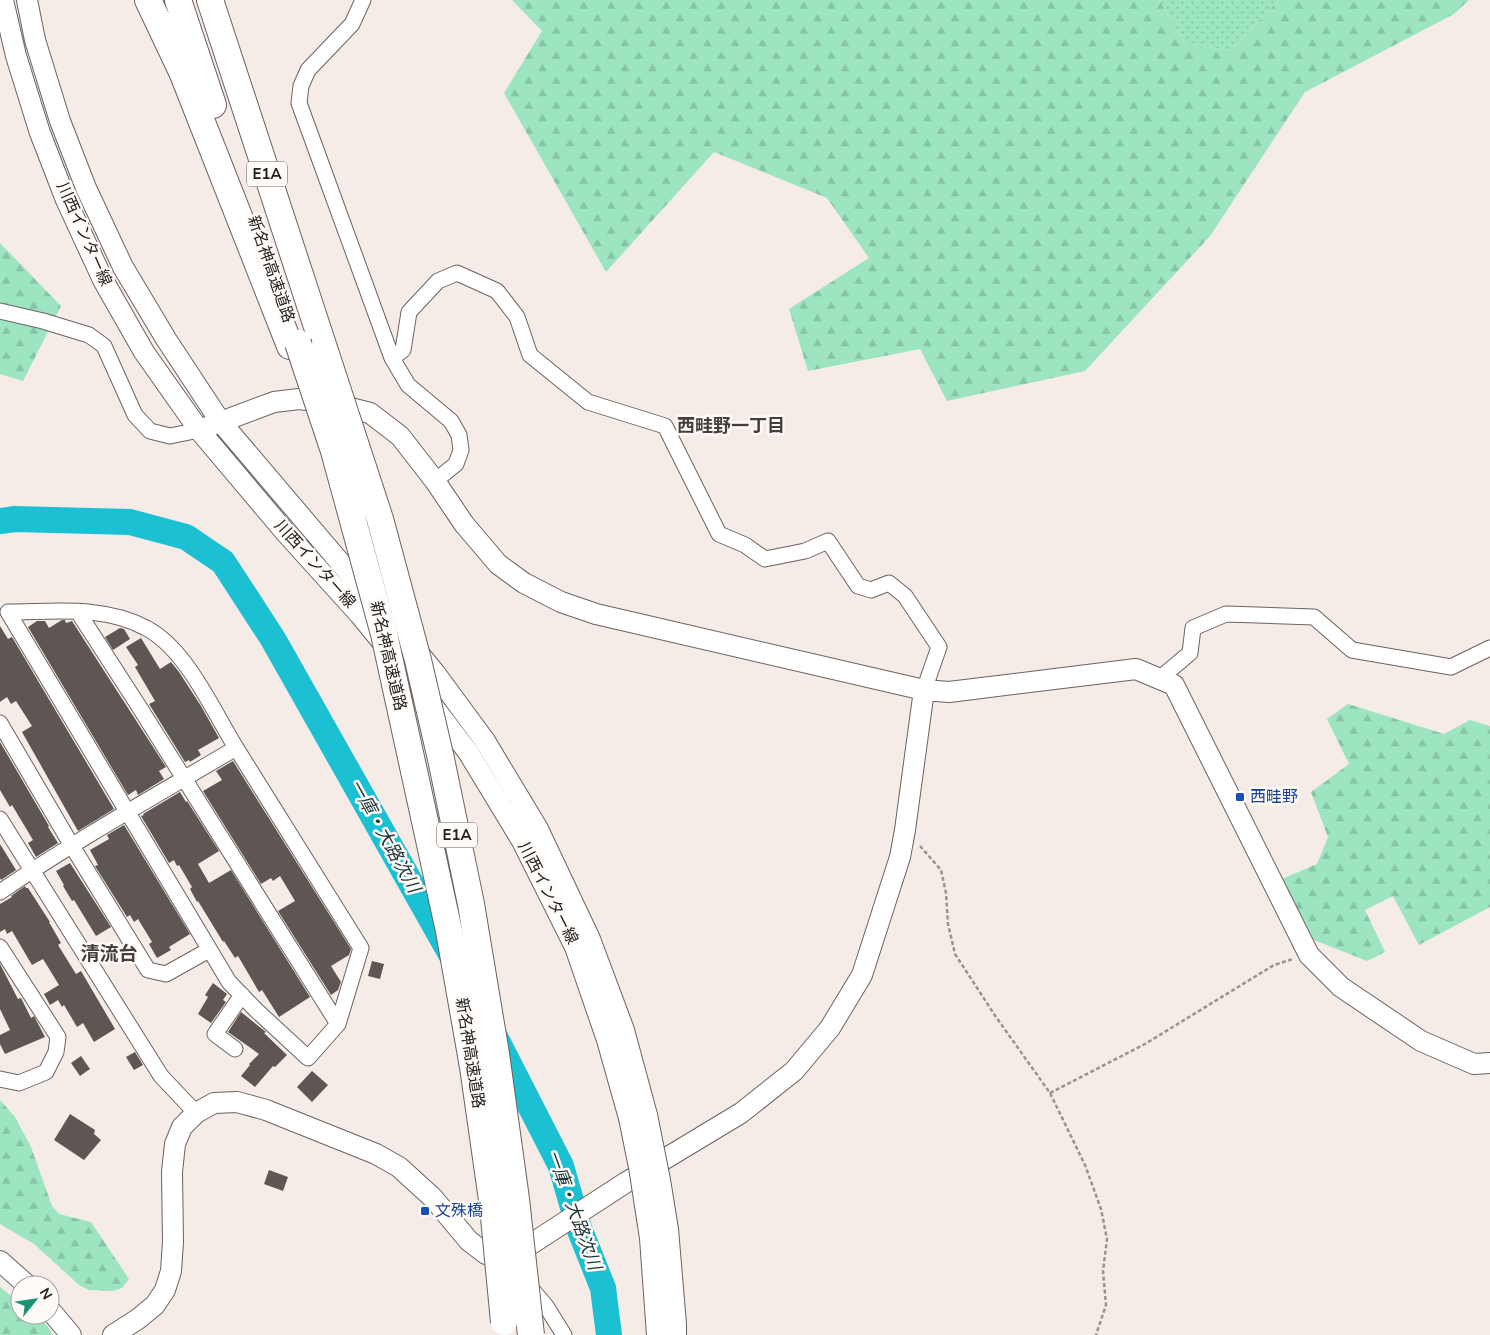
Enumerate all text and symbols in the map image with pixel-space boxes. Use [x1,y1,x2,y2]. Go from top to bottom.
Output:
road number: E1A [247,162,287,186]
street label: 川西インター線 [51,178,117,290]
street label: 新名神高速道路 [242,212,300,326]
district label: 西畦野一丁目 [677,414,785,438]
street label: 川西インター線 [269,515,361,613]
street label: 新名神高速道路 [365,599,411,713]
water label: 一庫・大路次川 [344,775,427,899]
place label: 西畦野 [1250,786,1298,808]
marker: 西畦野 [1234,791,1246,803]
road number: E1A [437,822,477,848]
street label: 川西インター線 [513,838,583,948]
district label: 清流台 [80,941,138,967]
street label: 新名神高速道路 [450,996,490,1110]
water label: 一庫・大路次川 [541,1147,608,1275]
place label: 文殊橋 [435,1200,483,1222]
marker: 文殊橋 [419,1205,431,1217]
north arrow [10,1275,60,1325]
text: N [35,1284,57,1303]

